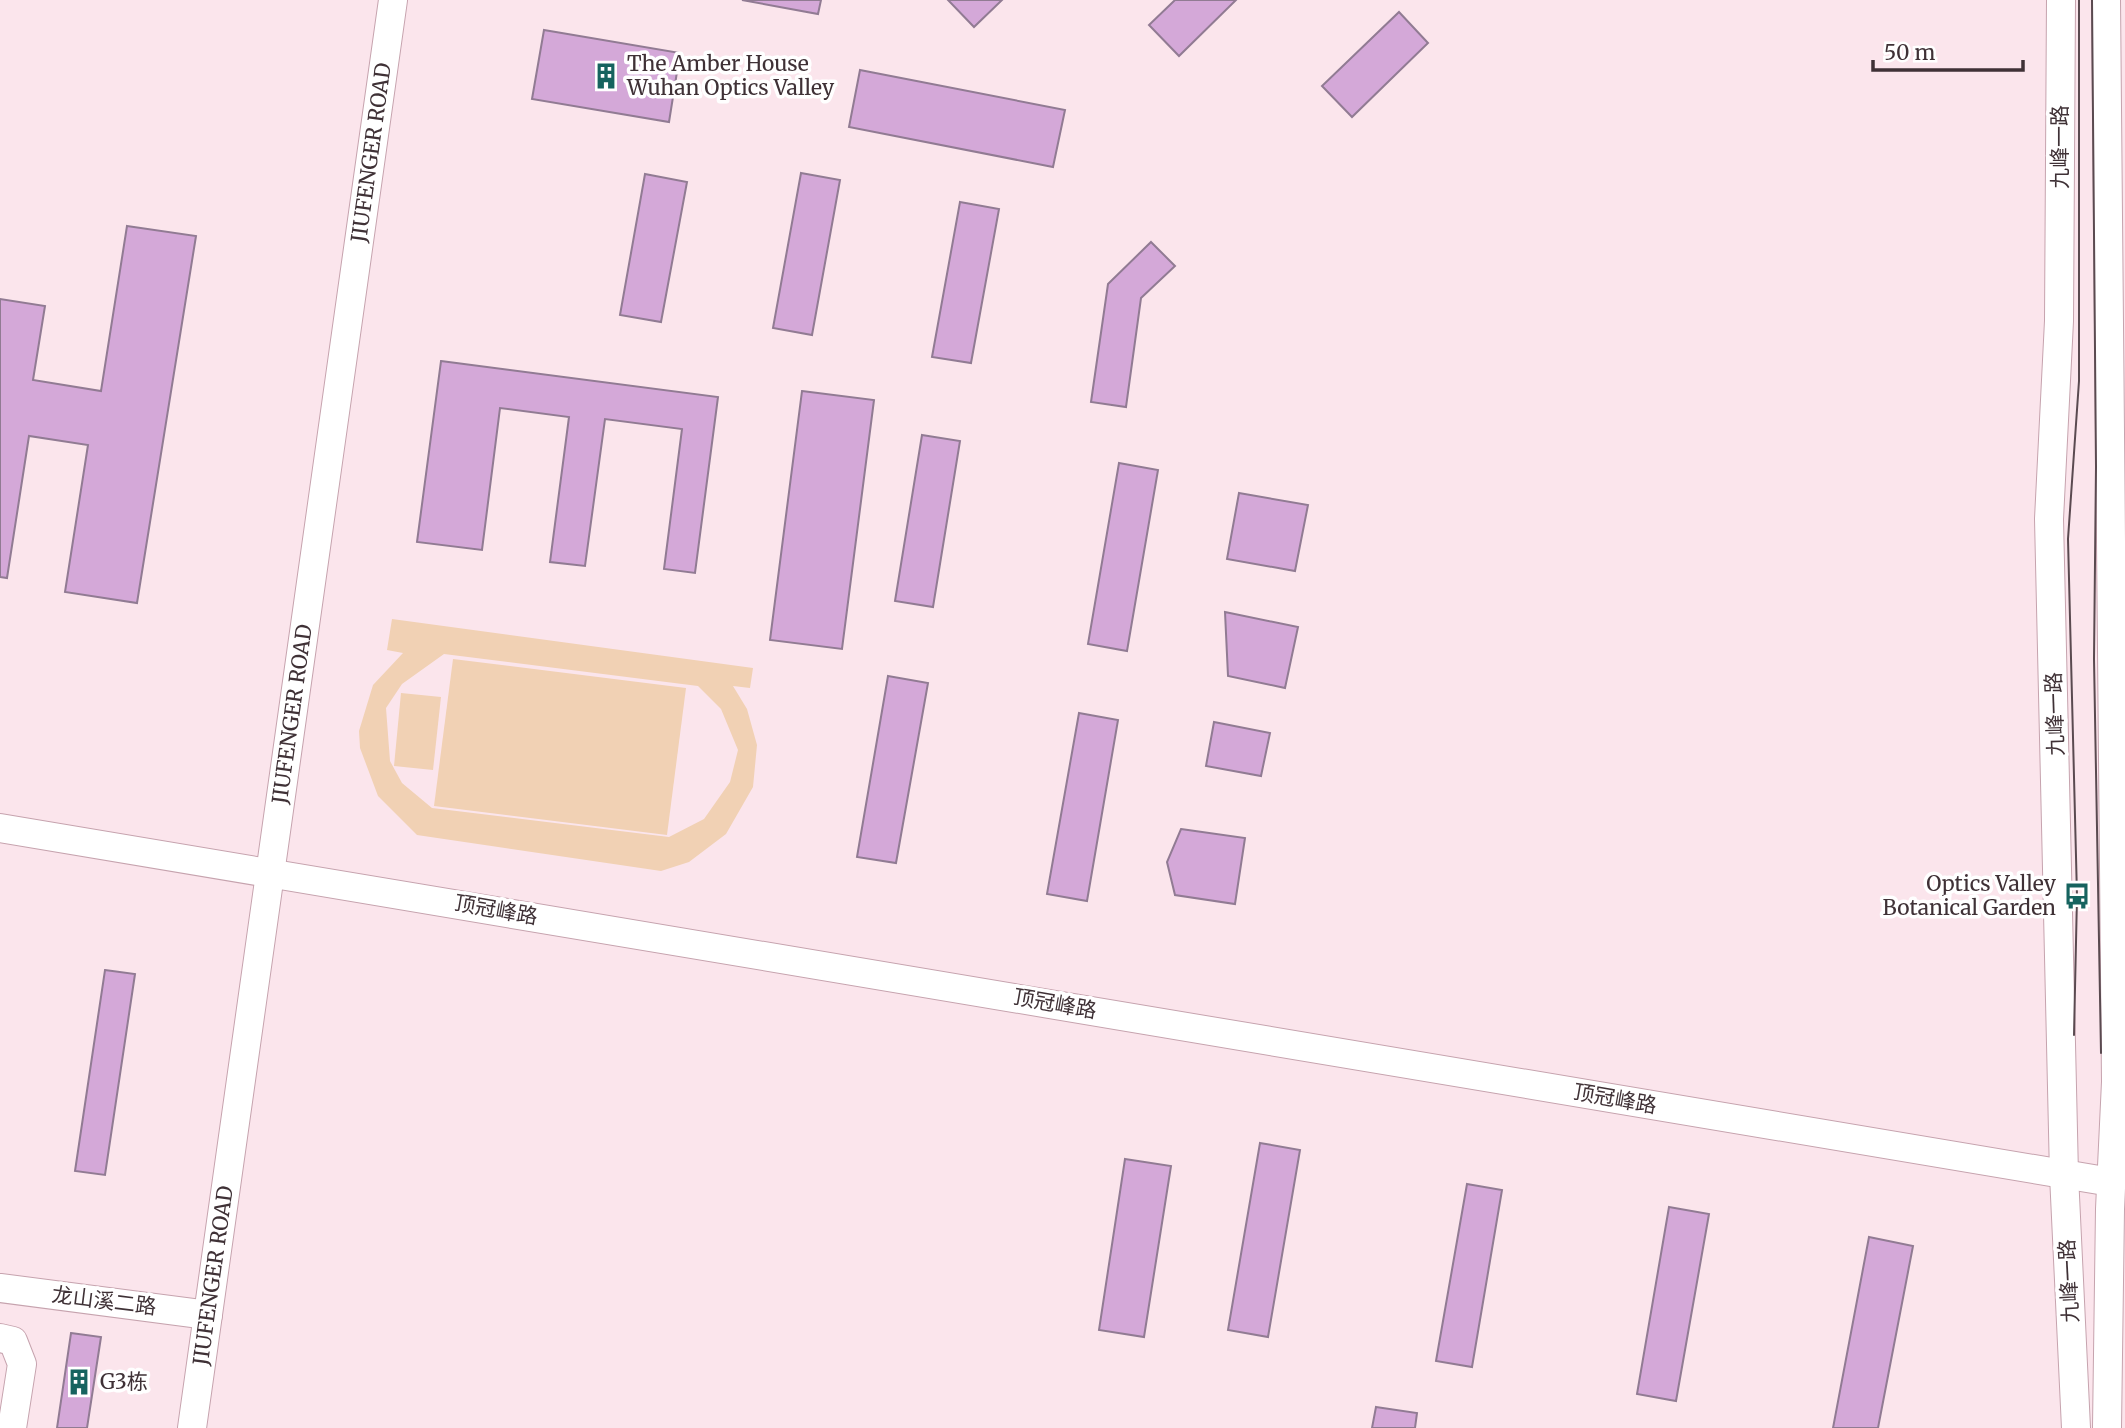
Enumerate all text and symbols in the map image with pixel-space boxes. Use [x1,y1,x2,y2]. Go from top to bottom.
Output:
scale bar [1873,28,2024,72]
text: 50 m [1884,39,1935,66]
place label: The Amber House Wuhan Optics Valley [626,50,835,101]
street label: JIUFENGER ROAD [345,61,397,245]
building icon: The Amber House Wuhan Optics Valley [591,61,621,91]
street label: 九峰一路 [2046,105,2073,189]
street label: JIUFENGER ROAD [266,622,318,807]
street label: 九峰一路 [2040,672,2069,756]
place label: Optics Valley Botanical Garden [1883,870,2057,921]
bus stop icon: Optics Valley Botanical Garden [2062,881,2092,911]
street label: 顶冠峰路 [452,889,540,930]
street label: 顶冠峰路 [1011,983,1099,1024]
street label: 顶冠峰路 [1571,1078,1659,1119]
street label: JIUFENGER ROAD [187,1184,239,1368]
street label: 九峰一路 [2053,1238,2084,1324]
street label: 龙山溪二路 [50,1281,158,1320]
building icon: G3栋 [64,1367,94,1397]
place label: G3栋 [100,1368,148,1395]

